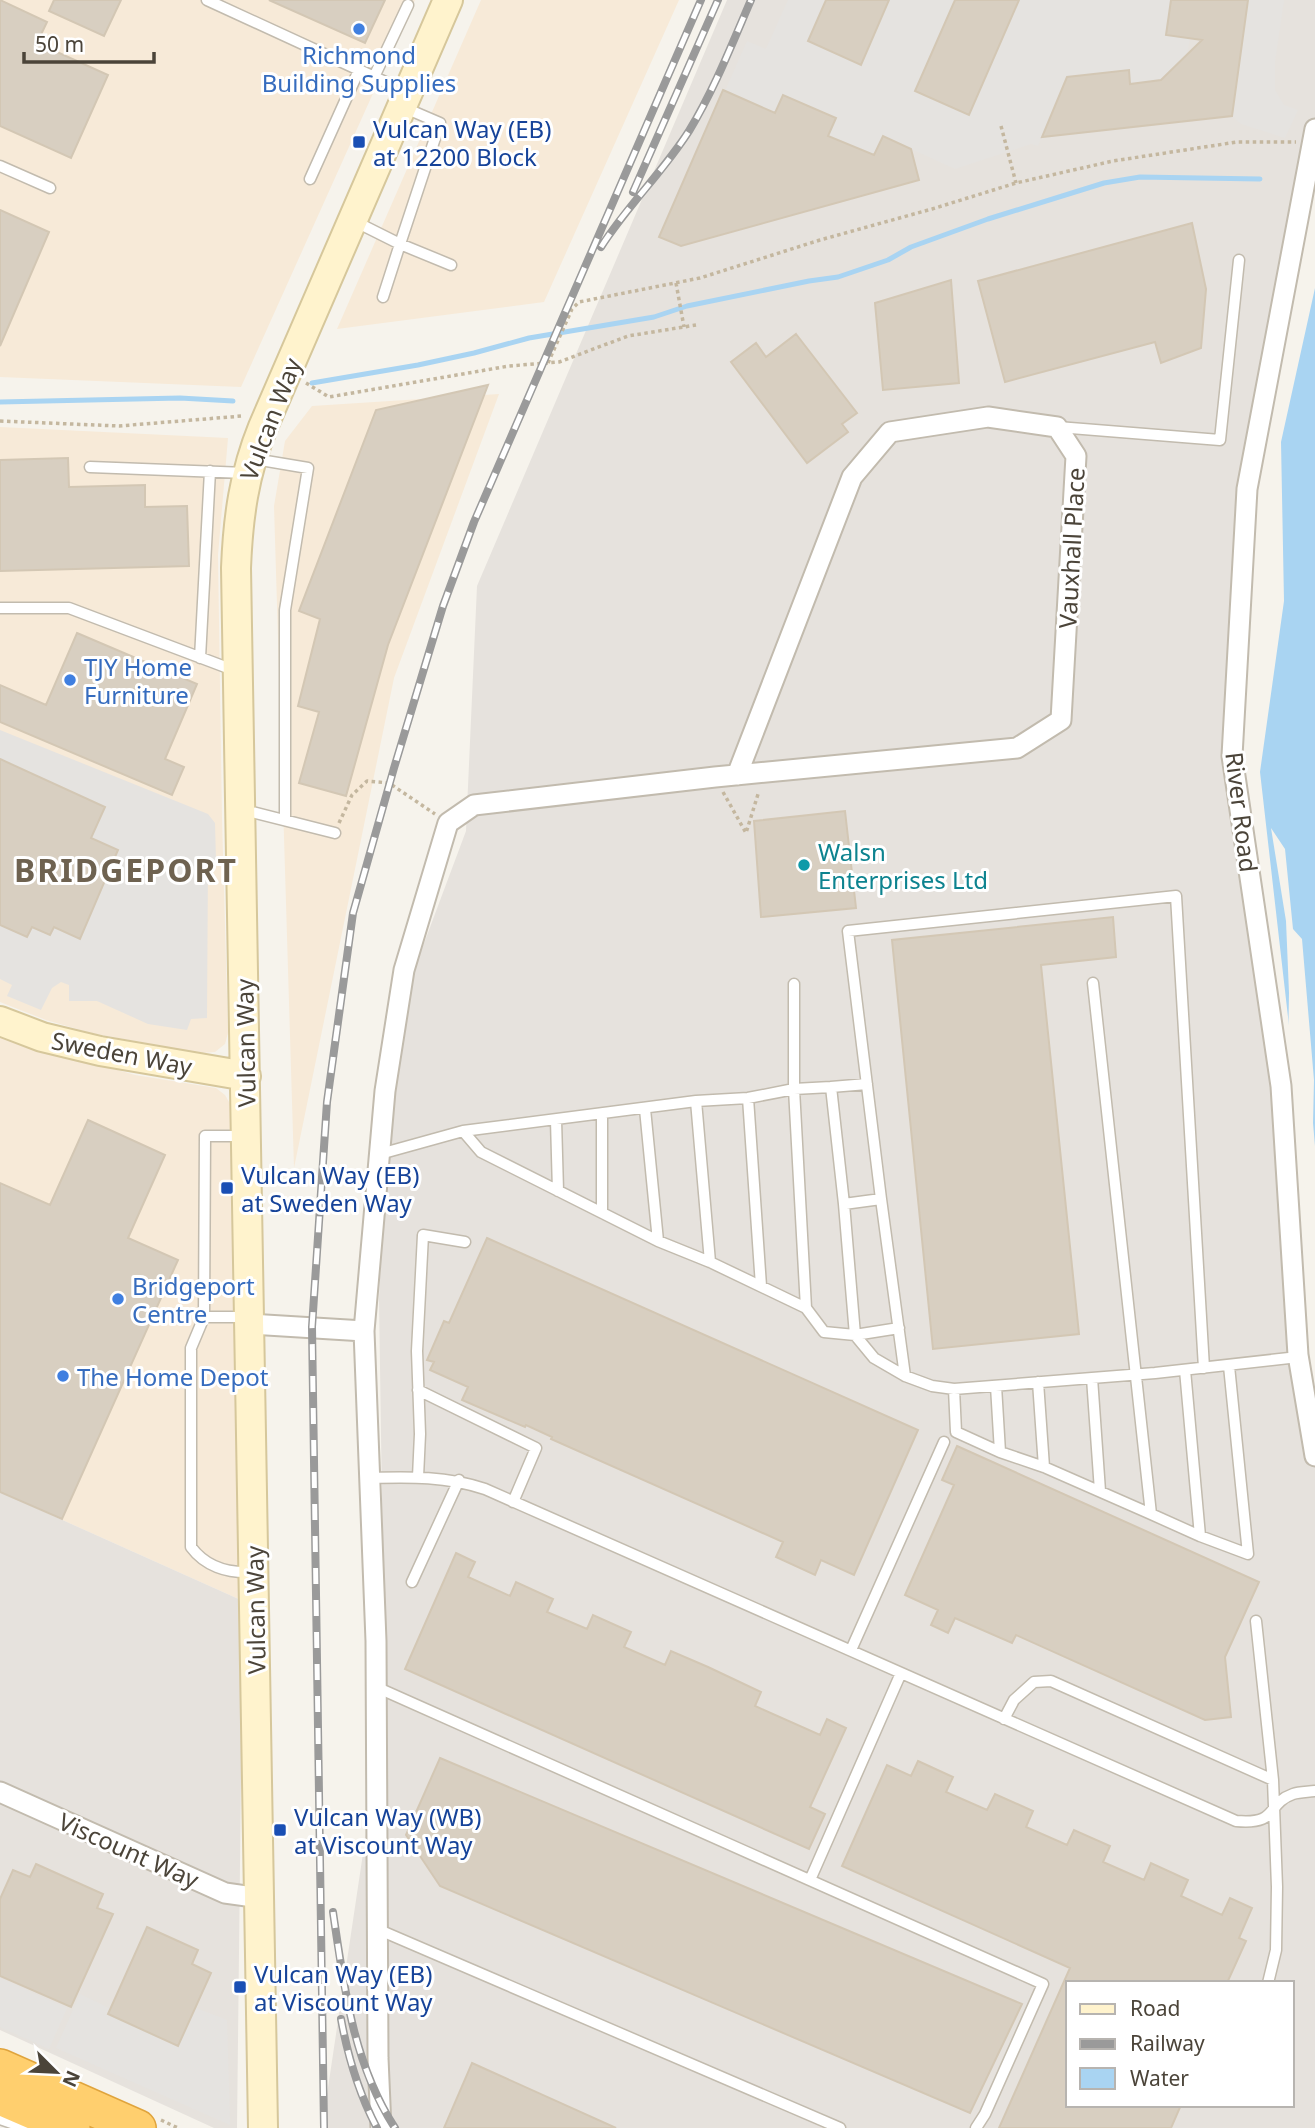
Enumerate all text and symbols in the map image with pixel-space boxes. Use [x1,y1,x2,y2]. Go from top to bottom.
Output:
scale bar [24,21,154,65]
marker: Richmond Building Supplies [351,21,367,37]
text: 50 m [35,30,84,58]
place label: Richmond Building Supplies [262,38,456,99]
place label: Vulcan Way (EB) at 12200 Block [373,112,551,173]
marker: Vulcan Way (EB) at 12200 Block [351,134,367,150]
street label: Vulcan Way [232,352,309,485]
street label: Vauxhall Place [1050,467,1092,629]
place label: TJY Home Furniture [84,650,192,711]
marker: TJY Home Furniture [62,672,78,688]
street label: River Road [1218,750,1266,874]
place label: Walsn Enterprises Ltd [818,835,988,896]
district label: BRIDGEPORT [14,848,238,891]
marker: Walsn Enterprises Ltd [796,857,812,873]
street label: Vulcan Way [227,978,263,1108]
street label: Sweden Way [49,1023,196,1083]
place label: Vulcan Way (EB) at Sweden Way [241,1158,419,1219]
marker: Vulcan Way (EB) at Sweden Way [219,1180,235,1196]
place label: Bridgeport Centre [132,1269,255,1330]
marker: Bridgeport Centre [110,1291,126,1307]
place label: The Home Depot [77,1360,269,1393]
marker: The Home Depot [55,1368,71,1384]
street label: Vulcan Way [237,1545,273,1675]
place label: Vulcan Way (WB) at Viscount Way [294,1800,481,1861]
street label: Viscount Way [54,1804,205,1896]
marker: Vulcan Way (WB) at Viscount Way [272,1822,288,1838]
place label: Vulcan Way (EB) at Viscount Way [254,1957,433,2018]
marker: Vulcan Way (EB) at Viscount Way [232,1979,248,1995]
legend [1066,1981,1294,2107]
text: Road [1130,1994,1180,2022]
text: Railway [1130,2029,1205,2057]
north arrow [21,2037,91,2107]
text: Water [1130,2064,1189,2092]
text: N [57,2067,87,2091]

